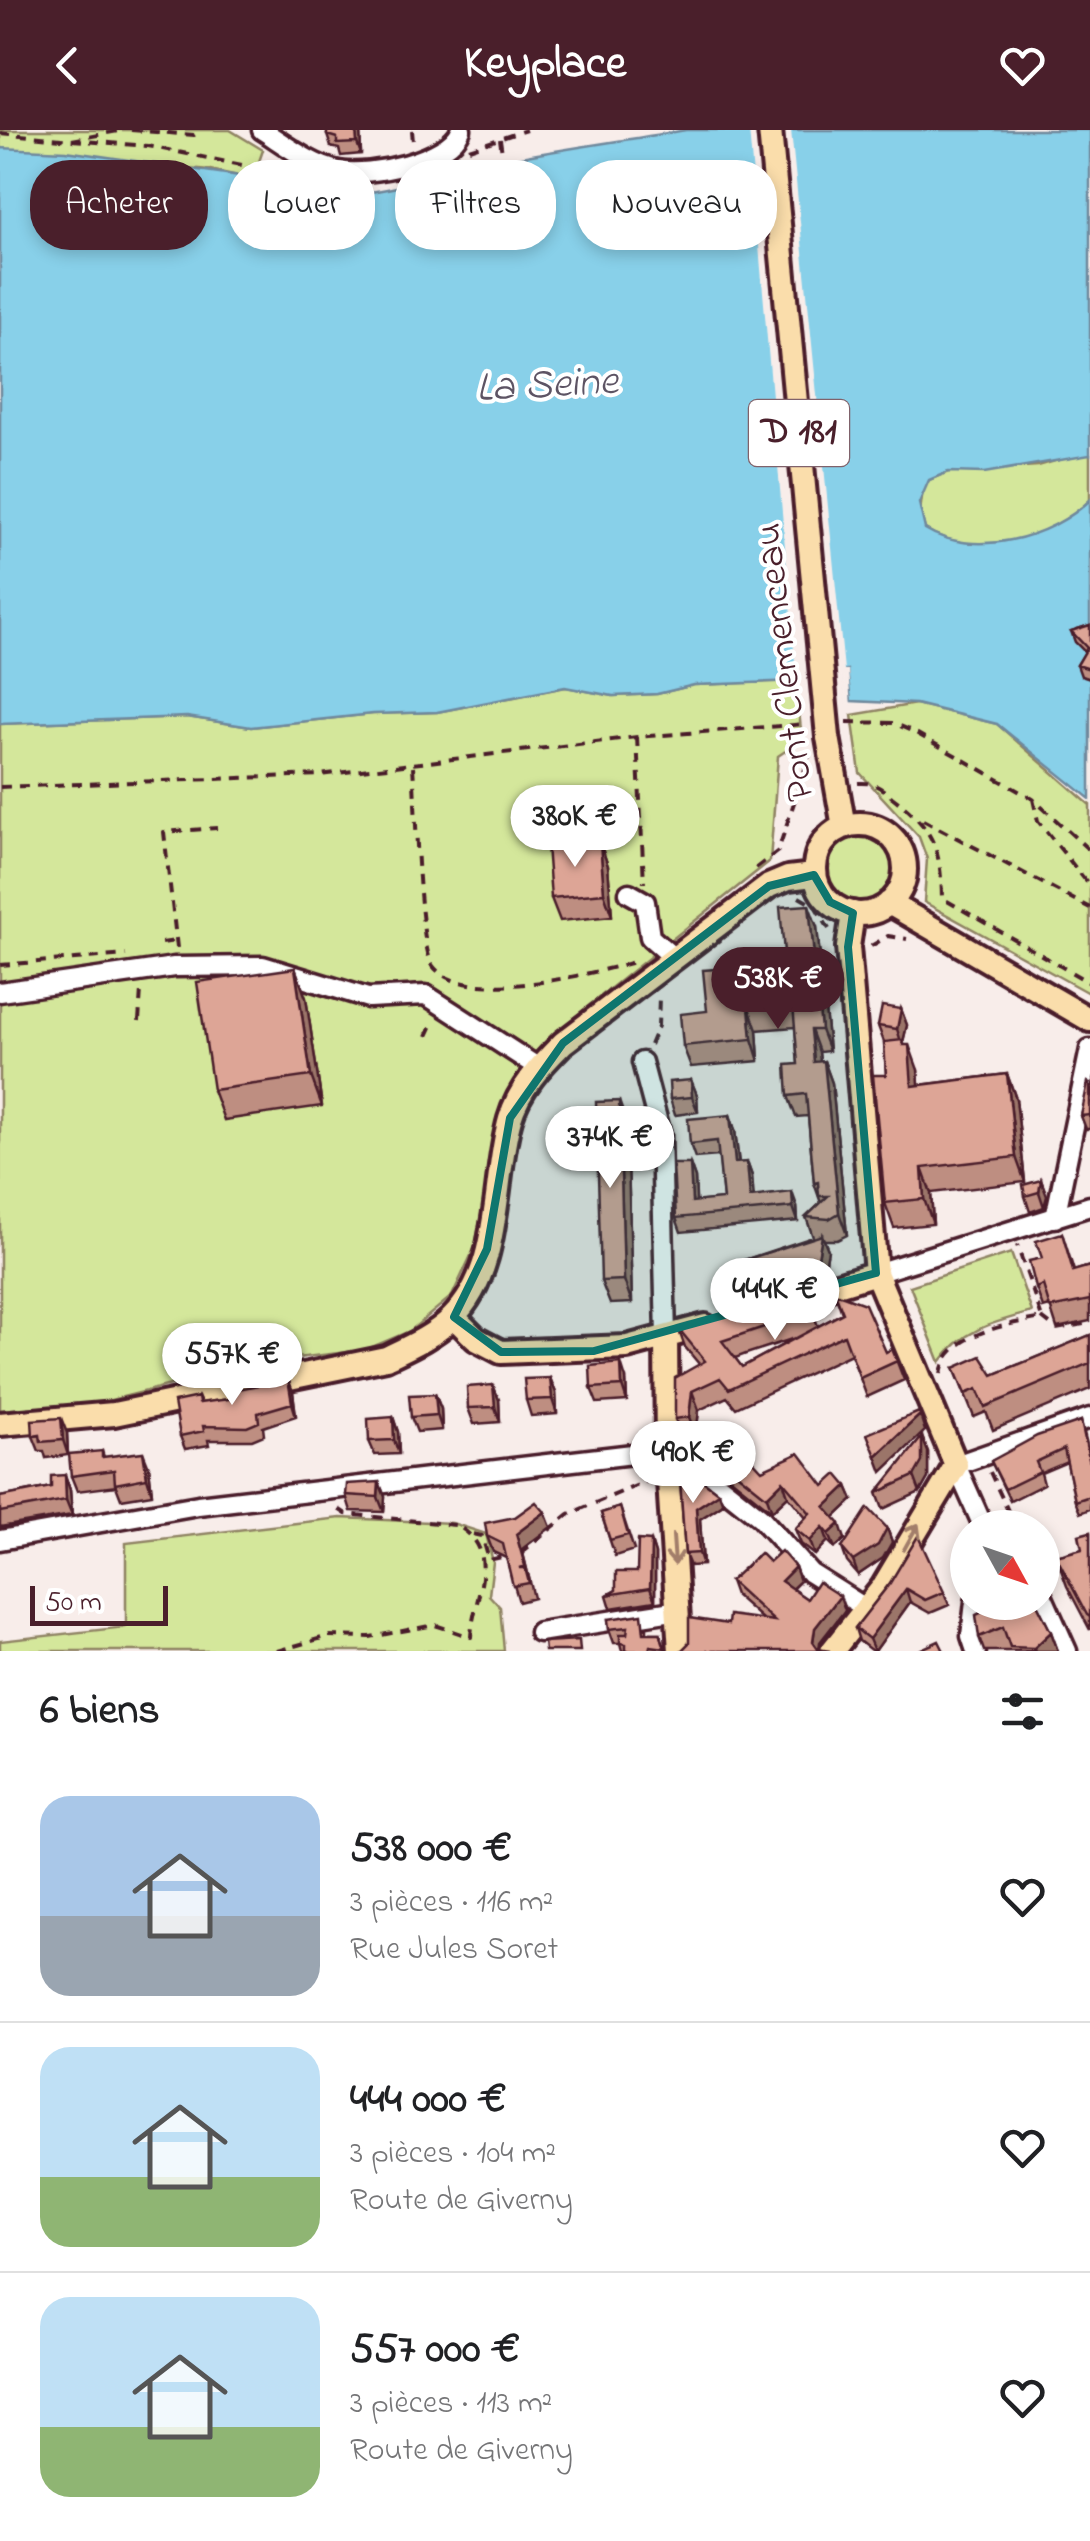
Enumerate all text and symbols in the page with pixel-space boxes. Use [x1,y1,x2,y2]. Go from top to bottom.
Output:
text: Keyplace [464,32,626,98]
icon: back [40,38,95,93]
icon: heart [995,38,1050,93]
chip: Acheter [30,160,208,250]
chip: Louer [228,160,375,250]
chip: Filtres [395,160,556,250]
chip: Nouveau [576,160,777,250]
water label: La Seine [475,352,621,420]
road number: D 181 [749,400,849,466]
street label: Pont Clemenceau [740,519,832,805]
pin: 380K € [494,785,656,870]
text: 380K € [533,794,617,841]
pin: 538K € [697,947,859,1032]
text: 538K € [733,956,823,1003]
pin: 374K € [529,1106,691,1191]
text: 374K € [567,1115,653,1162]
pin: 444K € [694,1258,856,1343]
text: 444K € [732,1267,818,1314]
pin: 557K € [151,1323,313,1408]
text: 557K € [184,1332,280,1379]
pin: 490K € [612,1421,774,1506]
text: 490K € [652,1430,734,1477]
north arrow [950,1510,1060,1620]
map controls [950,1510,1060,1620]
one-way arrow [902,1522,922,1552]
one-way arrow [665,1533,684,1566]
scale bar [30,1581,168,1626]
text: 50 m [45,1583,102,1624]
text: 6 biens [40,1681,160,1742]
icon: filters [995,1684,1050,1739]
text: 538 000 € [350,1819,512,1880]
icon: home [120,1836,240,1956]
icon: heart [995,1869,1050,1924]
text: 3 pièces · 116 m² [350,1880,553,1927]
text: Rue Jules Soret [350,1927,558,1974]
text: 444 000 € [350,2070,507,2131]
icon: home [120,2087,240,2207]
icon: heart [995,2120,1050,2175]
text: 3 pièces · 104 m² [350,2131,556,2178]
text: Route de Giverny [350,2178,573,2225]
text: 557 000 € [350,2320,520,2381]
icon: home [120,2337,240,2457]
icon: heart [995,2370,1050,2425]
text: 3 pièces · 113 m² [350,2381,552,2428]
text: Route de Giverny [350,2428,573,2475]

